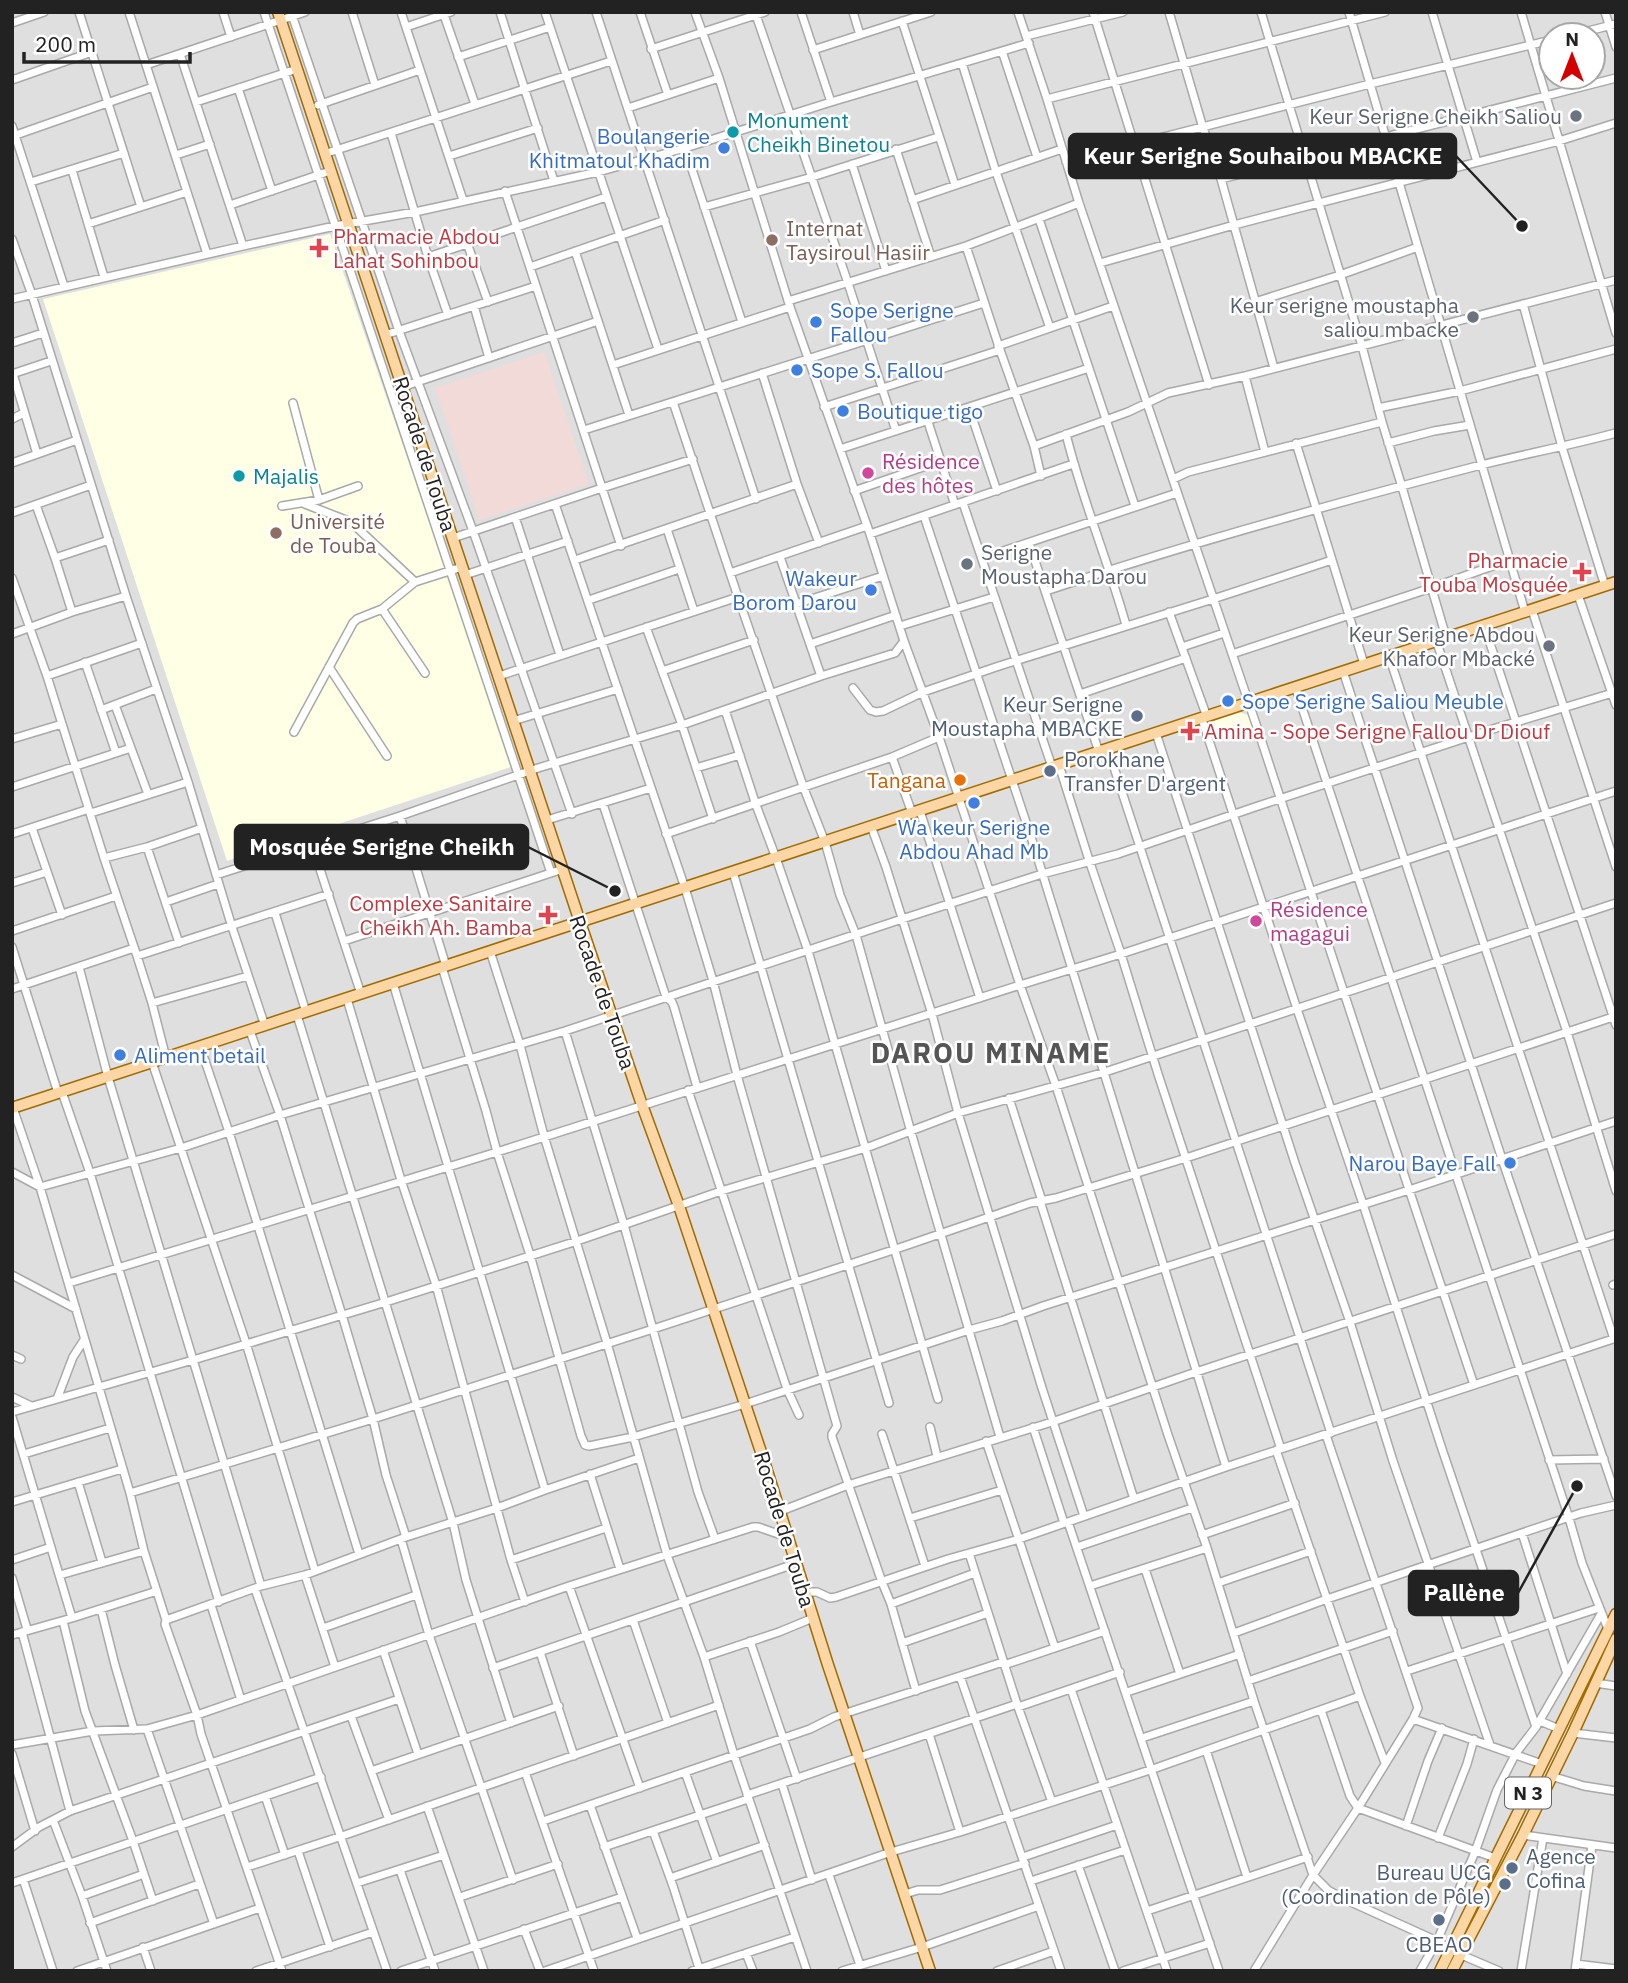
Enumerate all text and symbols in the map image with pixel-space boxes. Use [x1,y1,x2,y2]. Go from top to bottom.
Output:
scale bar [24,21,191,65]
north arrow [1537,21,1607,91]
text: N [1565,27,1579,51]
text: 200 m [35,30,96,58]
place label: Keur Serigne Cheikh Saliou [1309,102,1562,130]
place label: Monument Cheikh Binetou [747,106,890,158]
marker: Keur Serigne Cheikh Saliou [1568,108,1584,124]
place label: Boulangerie Khitmatoul Khadim [529,122,710,174]
marker: Monument Cheikh Binetou [725,124,741,140]
callout: Keur Serigne Souhaibou MBACKE [1069,134,1456,178]
marker: Boulangerie Khitmatoul Khadim [716,140,732,156]
text: Keur Serigne Souhaibou MBACKE [1083,140,1443,170]
place label: Internat Taysiroul Hasiir [786,214,930,266]
place label: Pharmacie Abdou Lahat Sohinbou [333,222,500,274]
marker: Internat Taysiroul Hasiir [764,232,780,248]
marker: Pharmacie Abdou Lahat Sohinbou [311,240,327,256]
place label: Keur serigne moustapha saliou mbacke [1230,291,1459,343]
place label: Sope Serigne Fallou [830,296,954,348]
marker: Keur serigne moustapha saliou mbacke [1465,309,1481,325]
marker: Sope Serigne Fallou [808,314,824,330]
place label: Sope S. Fallou [811,356,944,384]
marker: Sope S. Fallou [789,362,805,378]
street label: Rocade de Touba [387,373,463,535]
place label: Boutique tigo [857,397,983,425]
marker: Boutique tigo [835,403,851,419]
place label: Résidence des hôtes [882,447,980,499]
place label: Majalis [253,462,319,490]
marker: Résidence des hôtes [860,465,876,481]
marker: Majalis [231,468,247,484]
place label: Université de Touba [290,507,385,559]
marker: Université de Touba [268,525,284,541]
place label: Serigne Moustapha Darou [981,538,1147,590]
place label: Pharmacie Touba Mosquée [1419,546,1568,598]
marker: Serigne Moustapha Darou [959,556,975,572]
place label: Wakeur Borom Darou [732,564,857,616]
marker: Pharmacie Touba Mosquée [1574,564,1590,580]
marker: Wakeur Borom Darou [863,582,879,598]
place label: Keur Serigne Abdou Khafoor Mbacké [1348,620,1535,672]
marker: Keur Serigne Abdou Khafoor Mbacké [1541,638,1557,654]
place label: Sope Serigne Saliou Meuble [1242,687,1504,715]
place label: Keur Serigne Moustapha MBACKE [931,690,1123,742]
marker: Sope Serigne Saliou Meuble [1220,693,1236,709]
marker: Keur Serigne Moustapha MBACKE [1129,708,1145,724]
place label: Amina - Sope Serigne Fallou Dr Diouf [1204,717,1550,745]
marker: Amina - Sope Serigne Fallou Dr Diouf [1182,723,1198,739]
place label: Porokhane Transfer D'argent [1064,745,1226,797]
marker: Porokhane Transfer D'argent [1042,763,1058,779]
place label: Tangana [867,766,946,794]
marker: Tangana [952,772,968,788]
marker: Wa keur Serigne Abdou Ahad Mb [966,795,982,811]
place label: Wa keur Serigne Abdou Ahad Mb [898,813,1050,865]
callout: Mosquée Serigne Cheikh [235,825,528,869]
text: Mosquée Serigne Cheikh [249,831,515,861]
place label: Complexe Sanitaire Cheikh Ah. Bamba [349,889,532,941]
place label: Résidence magagui [1270,895,1368,947]
marker: Complexe Sanitaire Cheikh Ah. Bamba [538,905,558,925]
street label: Rocade de Touba [563,911,643,1073]
marker: Résidence magagui [1248,913,1264,929]
district label: DAROU MINAME [871,1034,1111,1071]
place label: Aliment betail [134,1041,266,1069]
marker: Aliment betail [112,1047,128,1063]
place label: Narou Baye Fall [1349,1149,1496,1177]
marker: Narou Baye Fall [1502,1155,1518,1171]
street label: Rocade de Touba [748,1448,822,1610]
callout: Pallène [1409,1571,1518,1615]
text: Pallène [1423,1577,1505,1607]
road number: N 3 [1505,1778,1551,1809]
place label: Agence Cofina [1526,1842,1596,1894]
place label: Bureau UCG (Coordination de Pôle) [1281,1858,1491,1910]
marker: Agence Cofina [1504,1860,1520,1876]
marker: Bureau UCG (Coordination de Pôle) [1497,1876,1513,1892]
marker: CBEAO [1431,1912,1447,1928]
place label: CBEAO [1405,1930,1473,1958]

